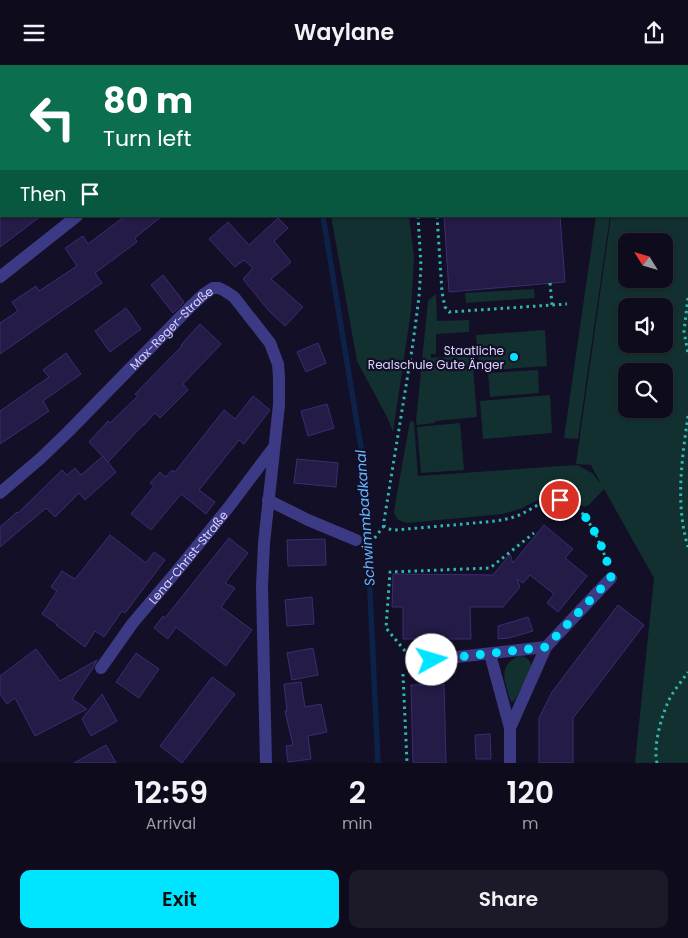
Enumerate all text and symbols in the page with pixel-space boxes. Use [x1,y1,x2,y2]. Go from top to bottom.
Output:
text: Waylane [294,17,394,48]
icon: menu [20,19,48,47]
icon: share [640,19,668,47]
text: 80 m [103,76,193,125]
icon: left [20,85,85,150]
text: Turn left [103,123,191,154]
icon: arrive [76,180,104,208]
text: Then [20,181,66,208]
north arrow [618,233,672,287]
map controls [618,233,673,418]
street label: Max-Reger-Straße [125,282,216,373]
button: sound [618,298,673,353]
place label: Staatliche Realschule Gute Änger [368,342,505,373]
marker: Staatliche Realschule Gute Änger [508,351,520,363]
button: search [618,363,673,418]
water label: Schwimmbadkanal [350,449,380,587]
pin [539,479,581,521]
icon: arrive [546,486,574,514]
street label: Lena-Christ-Straße [144,507,231,607]
position arrow [405,633,457,685]
text: 12:59 [134,771,208,814]
text: 2 [349,771,366,814]
text: 120 [507,771,554,814]
text: Arrival [146,812,196,835]
text: min [342,812,373,835]
text: m [522,812,539,835]
button: Exit [20,870,339,928]
button: Share [349,870,668,928]

